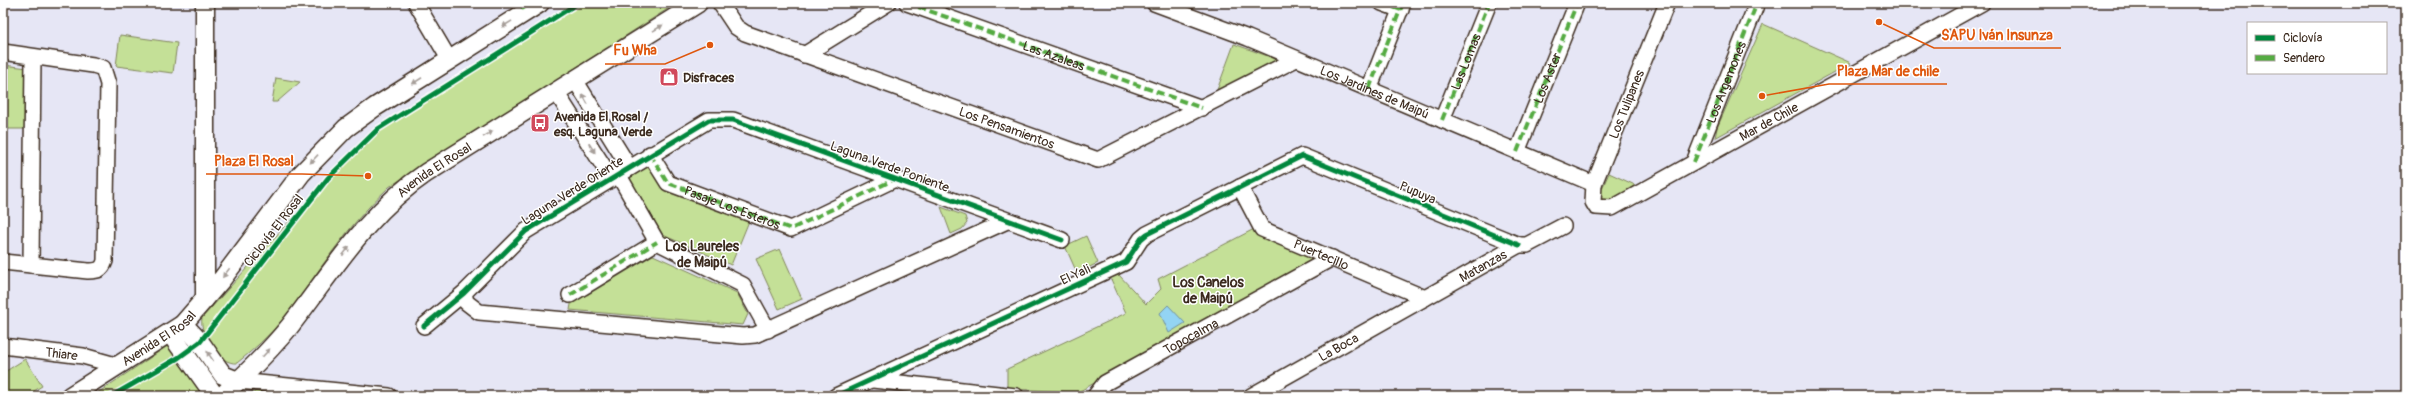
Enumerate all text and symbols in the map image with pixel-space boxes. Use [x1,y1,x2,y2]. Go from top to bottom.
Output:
one-way arrow [501,20,513,27]
callout: SAPU Iván Insunza [1934,22,2061,48]
legend [2247,22,2387,74]
one-way arrow [653,24,663,32]
text: SAPU Iván Insunza [1941,27,2053,44]
street label: Las Lomas [1448,31,1485,92]
text: Ciclovía [2283,31,2323,46]
callout: Fu Wha [605,38,665,64]
street label: Las Azaleas [1021,38,1087,75]
street label: Los Argemones [1703,39,1750,126]
text: Fu Wha [613,42,657,59]
street label: Los Aster [1530,50,1565,106]
text: Sendero [2283,51,2325,66]
callout: Plaza Mar de chile [1829,58,1947,84]
street label: Los Jardines de Maipú [1317,62,1431,123]
text: Plaza Mar de chile [1837,63,1940,80]
shop icon: Disfraces [658,66,680,88]
street label: Los Tulipanes [1606,67,1648,141]
place label: Disfraces [683,70,734,86]
one-way arrow [411,77,422,84]
one-way arrow [582,93,589,104]
street label: Mar de Chile [1737,99,1802,145]
street label: Los Pensamientos [957,104,1057,153]
place label: Avenida El Rosal / esq. Laguna Verde [553,109,653,140]
bus stop icon: Avenida El Rosal / esq. Laguna Verde [529,112,551,134]
one-way arrow [483,130,493,138]
street label: Laguna Verde Poniente [828,138,952,196]
street label: Avenida El Rosal [394,140,475,201]
one-way arrow [588,143,596,153]
callout: Plaza El Rosal [206,148,302,174]
text: Plaza El Rosal [214,153,294,170]
street label: Laguna Verde Oriente [519,153,627,229]
one-way arrow [309,154,318,164]
street label: Pupuya [1397,178,1438,208]
street label: Pasaje Los Esteros [682,183,783,233]
street label: Ciclovía El Rosal [241,191,307,270]
street label: Puertecillo [1291,236,1351,274]
district label: Los Laureles de Maipú [665,238,740,271]
one-way arrow [342,246,350,257]
street label: Matanzas [1457,246,1510,286]
street label: El Yali [1058,261,1093,289]
one-way arrow [222,268,230,278]
district label: Los Canelos de Maipú [1172,274,1244,307]
street label: Avenida El Rosal [119,308,200,370]
street label: Topocalma [1161,315,1221,358]
street label: La Boca [1316,330,1361,365]
street label: Thiare [44,344,79,364]
one-way arrow [261,349,270,358]
one-way arrow [207,351,214,362]

